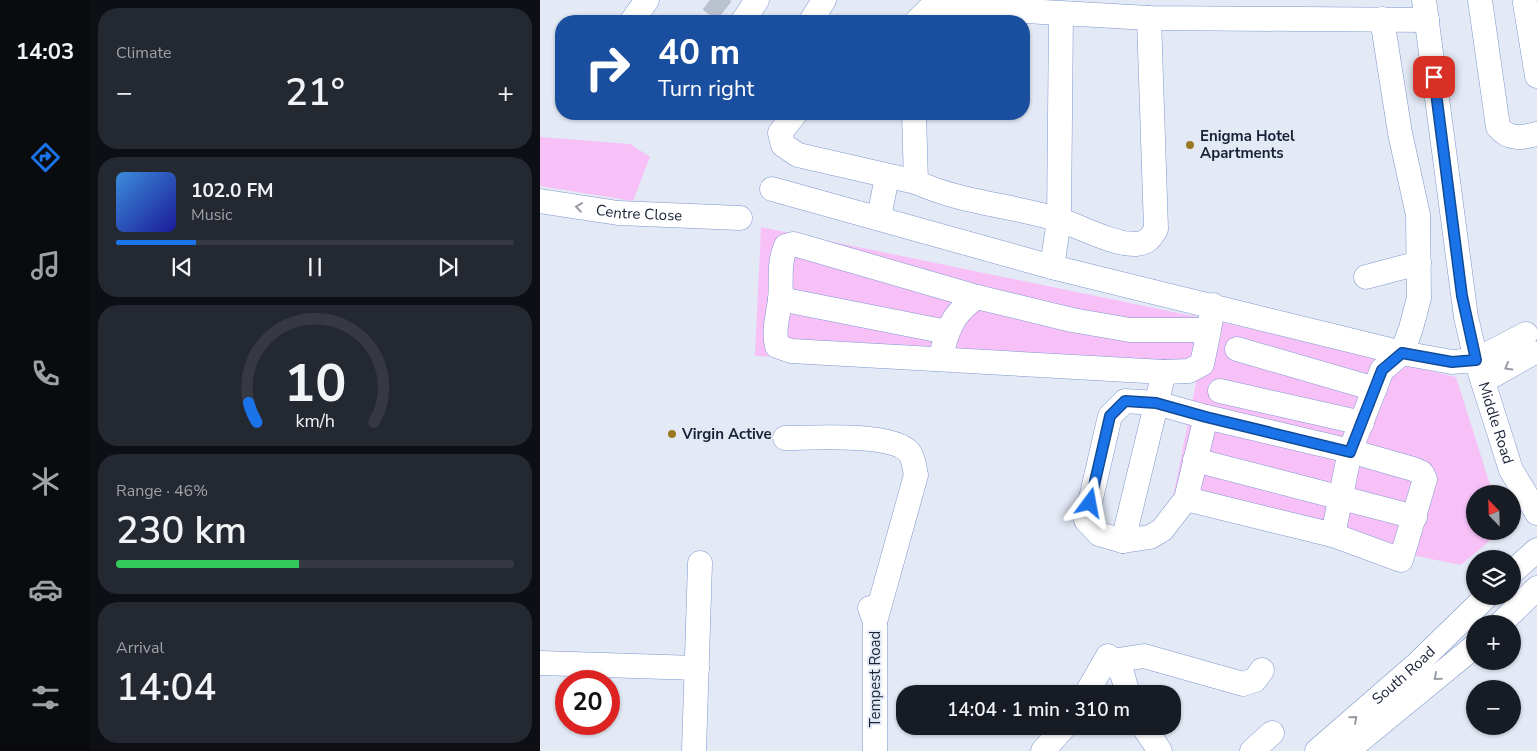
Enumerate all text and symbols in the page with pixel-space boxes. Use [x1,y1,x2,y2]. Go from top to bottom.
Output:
text: 40 m [658,29,740,76]
icon: right [575,35,640,100]
text: 14:03 [16,37,74,67]
text: Climate [116,42,171,64]
pin [1413,56,1455,98]
icon: arrive [1420,63,1448,91]
text: 21° [285,67,345,118]
text: − [116,74,133,112]
text: + [497,74,514,112]
text: Turn right [658,74,754,104]
place label: Enigma Hotel Apartments [1200,126,1295,163]
marker: Enigma Hotel Apartments [1184,139,1196,151]
icon: directions [28,140,63,175]
text: 102.0 FM [191,178,274,204]
street label: Centre Close [595,200,683,226]
one-way arrow [575,202,583,213]
text: Music [191,204,232,226]
icon: music [28,248,63,283]
icon: previous [168,253,196,281]
icon: pause [301,253,329,281]
icon: next [434,253,462,281]
text: 10 [284,348,346,419]
icon: phone [28,356,63,391]
one-way arrow [1504,361,1513,371]
street label: Middle Road [1474,379,1518,466]
text: km/h [295,409,335,433]
place label: Virgin Active [681,424,772,444]
marker: Virgin Active [666,428,678,440]
icon: climate [28,464,63,499]
position arrow [1063,476,1115,528]
text: Range · 46% [116,480,208,502]
north arrow [1466,485,1521,540]
map controls [1466,485,1521,735]
text: 230 km [116,505,247,556]
button: layers [1466,550,1521,605]
icon: car [28,572,63,607]
button: + [1466,615,1521,670]
street label: Tempest Road [865,631,885,727]
text: Arrival [116,637,164,659]
street label: South Road [1368,642,1440,709]
text: 14:04 [116,662,216,713]
speed limit sign: 20 [555,670,620,735]
one-way arrow [1434,672,1443,680]
icon: filters [28,680,63,715]
button: − [1466,680,1521,735]
text: 14:04 · 1 min · 310 m [947,697,1130,723]
one-way arrow [1348,716,1357,724]

